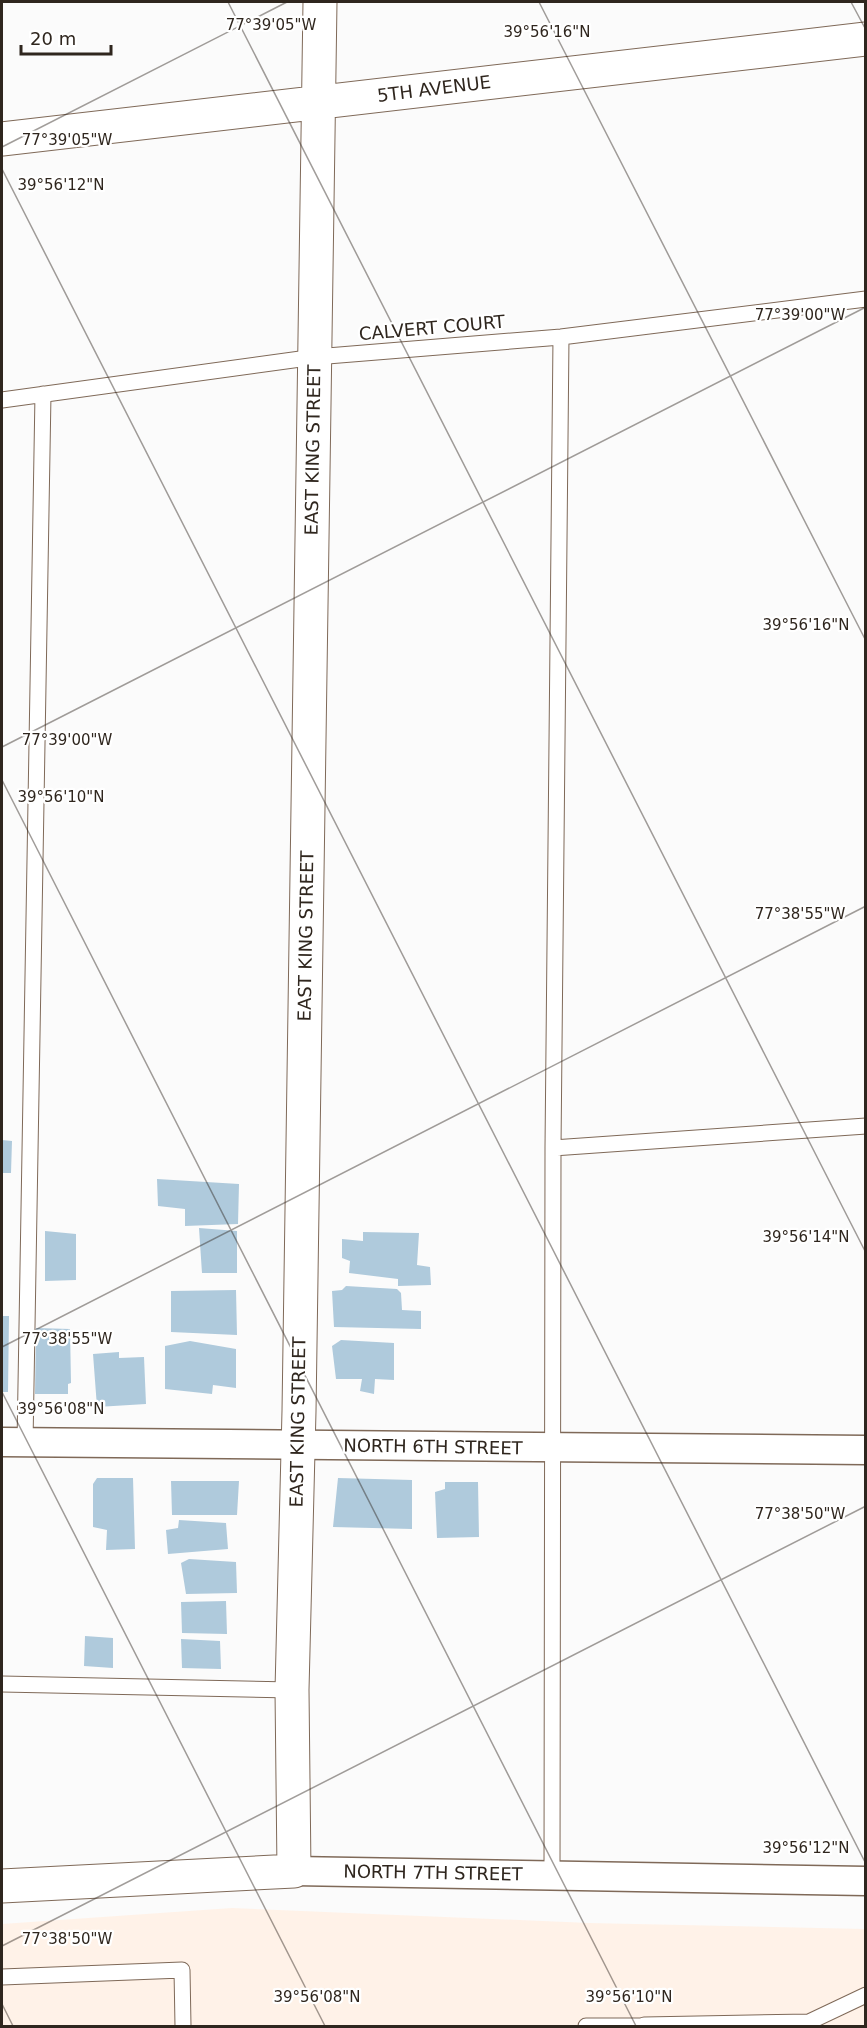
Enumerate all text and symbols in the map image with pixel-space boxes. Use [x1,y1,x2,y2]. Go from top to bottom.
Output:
text: 77°39'05"W [226,16,316,34]
scale bar [21,18,111,56]
text: 39°56'16"N [503,23,591,41]
text: 20 m [30,28,76,49]
street label: 5TH AVENUE [376,71,492,106]
text: 77°39'05"W [22,131,112,149]
text: 39°56'12"N [17,176,105,194]
text: 77°39'00"W [755,306,845,324]
street label: CALVERT COURT [358,311,507,344]
street label: EAST KING STREET [301,363,325,536]
text: 39°56'16"N [762,616,850,634]
text: 77°39'00"W [22,731,112,749]
text: 39°56'10"N [17,788,105,806]
street label: EAST KING STREET [294,849,318,1022]
text: 77°38'55"W [755,905,845,923]
text: 39°56'14"N [762,1228,850,1246]
text: 77°38'55"W [22,1330,112,1348]
street label: EAST KING STREET [286,1335,310,1508]
text: 39°56'08"N [17,1400,105,1418]
street label: NORTH 6TH STREET [343,1434,524,1459]
text: 77°38'50"W [755,1505,845,1523]
text: 39°56'12"N [762,1839,850,1857]
street label: NORTH 7TH STREET [343,1860,524,1885]
text: 77°38'50"W [22,1930,112,1948]
text: 39°56'08"N [273,1988,361,2006]
text: 39°56'10"N [585,1988,673,2006]

